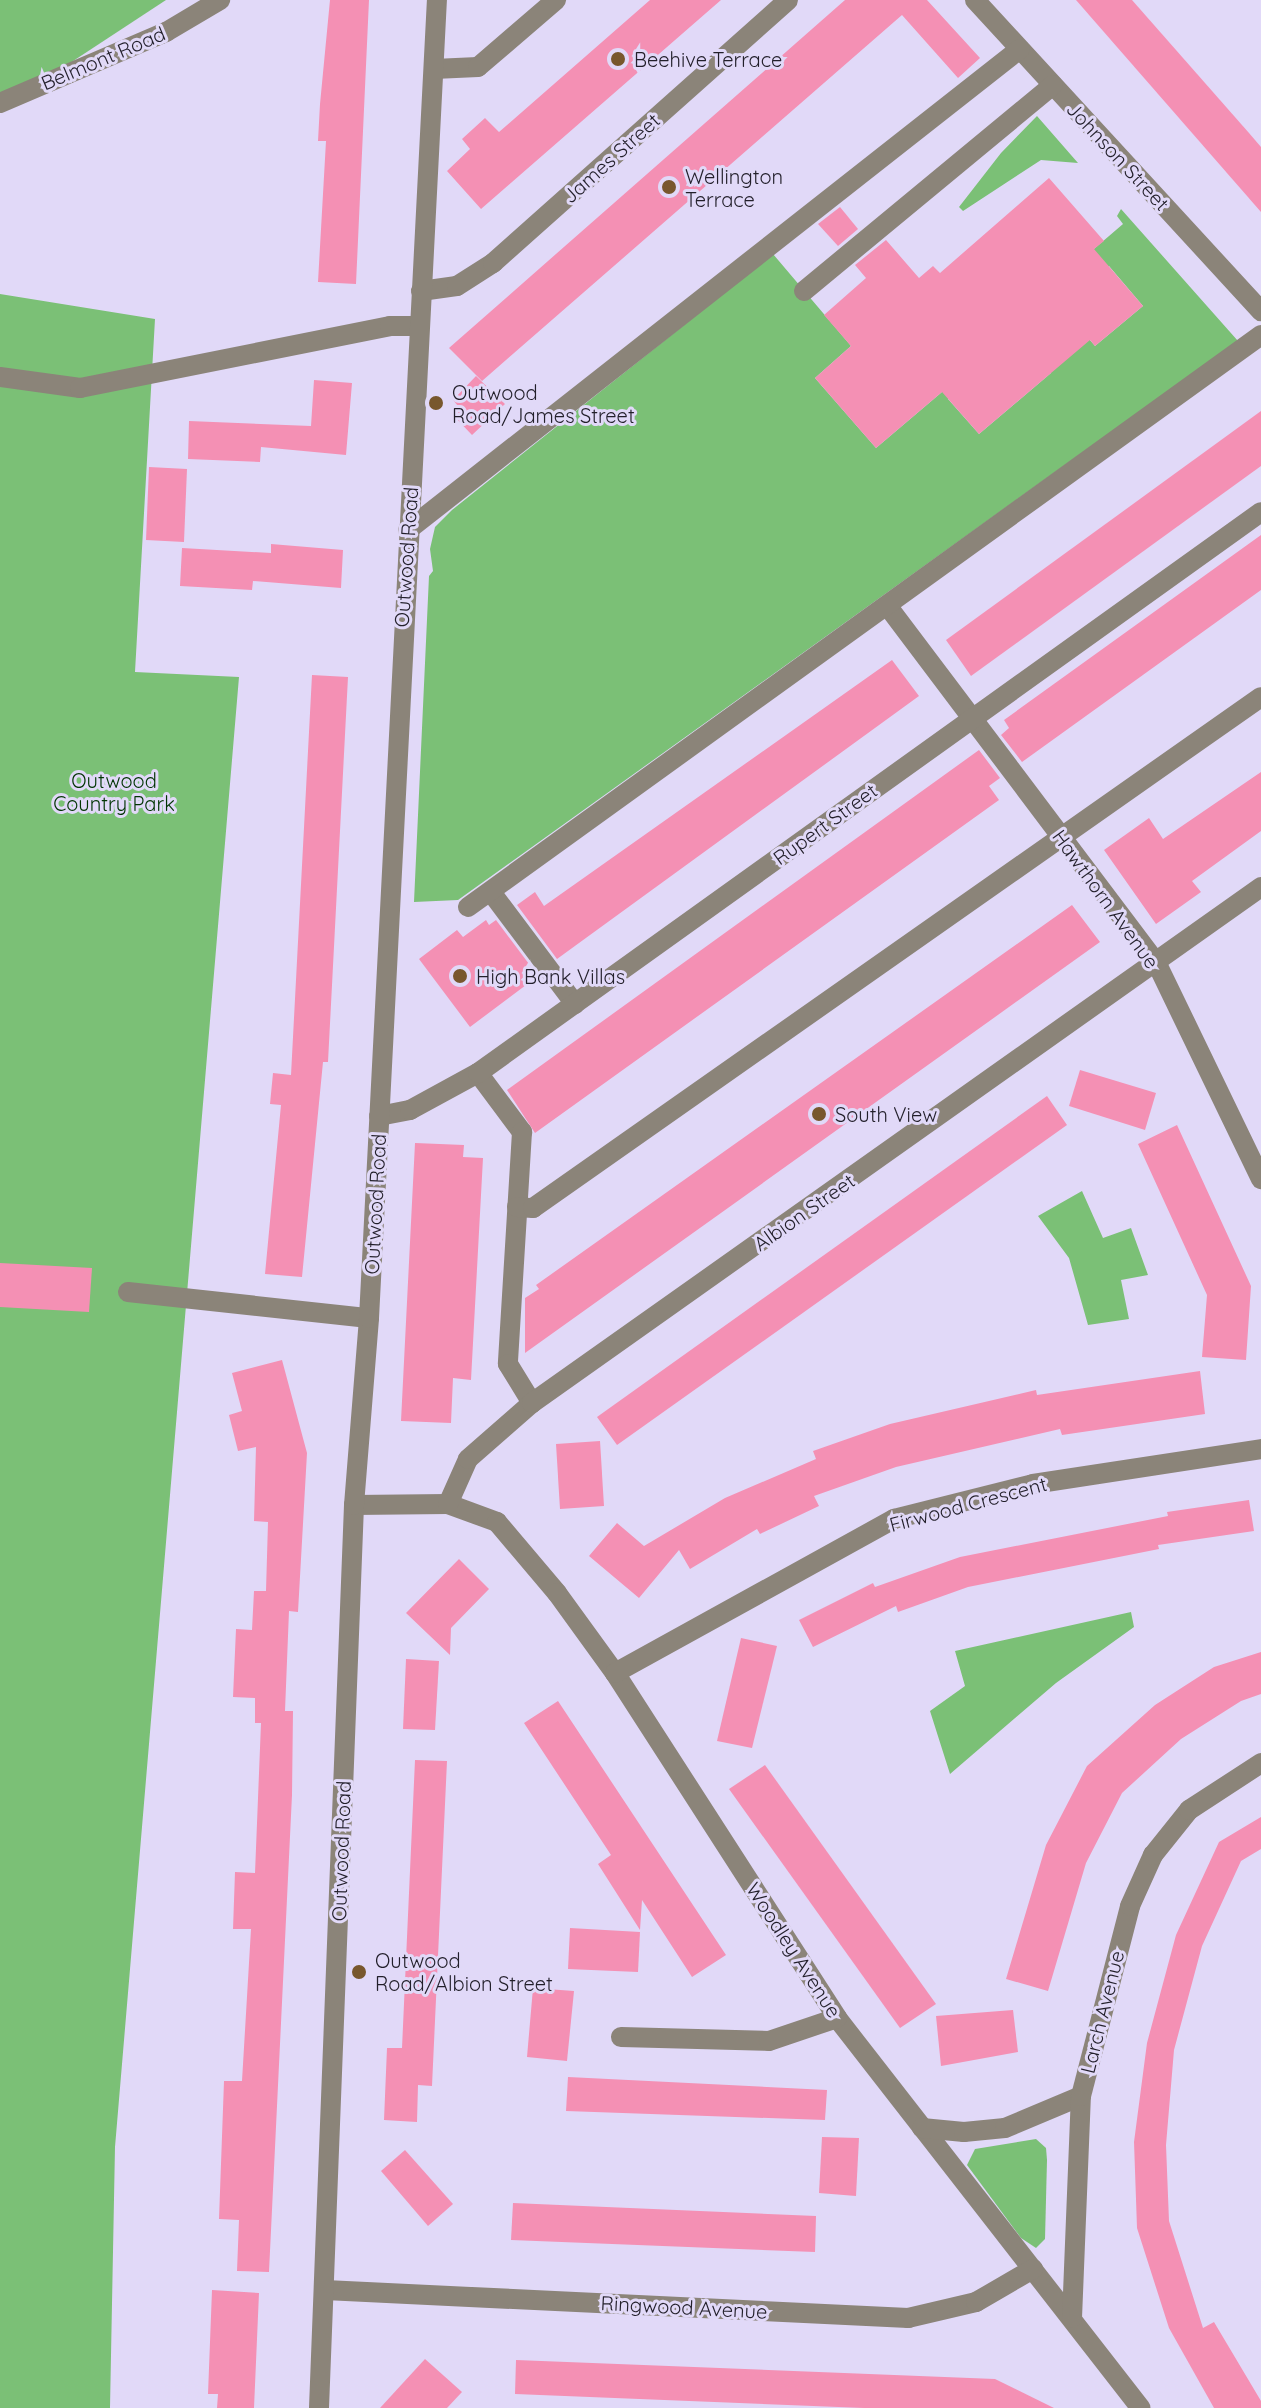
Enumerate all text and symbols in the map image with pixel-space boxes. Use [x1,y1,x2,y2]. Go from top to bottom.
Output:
street label: Belmont Road [37,21,169,95]
place label: Beehive Terrace [634,47,782,71]
marker: Beehive Terrace [609,50,627,68]
street label: Johnson Street [1062,97,1174,215]
street label: James Street [557,108,665,208]
place label: Wellington Terrace [685,164,783,211]
marker: Wellington Terrace [660,178,678,196]
place label: Outwood Road/James Street [452,380,635,427]
marker: Outwood Road/James Street [427,394,445,412]
street label: Outwood Road [389,486,423,628]
park label: Outwood Country Park [53,769,175,816]
street label: Rupert Street [768,778,882,870]
street label: Hawthorn Avenue [1048,825,1164,973]
place label: High Bank Villas [476,964,625,988]
marker: High Bank Villas [451,967,469,985]
place label: South View [835,1102,937,1126]
marker: South View [810,1105,828,1123]
street label: Outwood Road [359,1133,391,1275]
street label: Albion Street [749,1168,859,1256]
street label: Firwood Crescent [887,1471,1049,1537]
street label: Outwood Road [327,1780,355,1922]
street label: Woodley Avenue [741,1878,847,2022]
place label: Outwood Road/Albion Street [375,1948,553,1995]
street label: Larch Avenue [1075,1948,1129,2076]
marker: Outwood Road/Albion Street [350,1963,368,1981]
street label: Ringwood Avenue [600,2291,768,2323]

